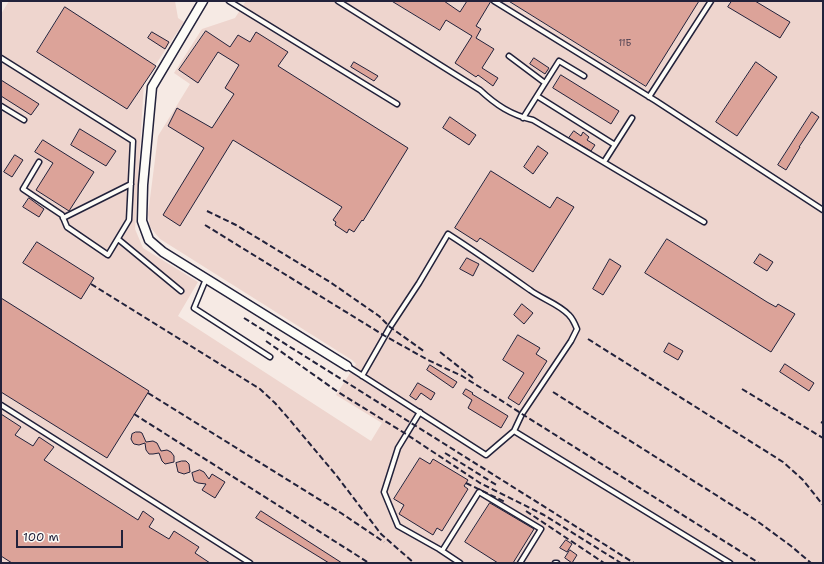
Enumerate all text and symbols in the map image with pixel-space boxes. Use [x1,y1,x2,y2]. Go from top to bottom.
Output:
house number: 11Б [618,39,632,49]
scale bar [18,522,125,548]
text: 100 m [23,529,59,545]

